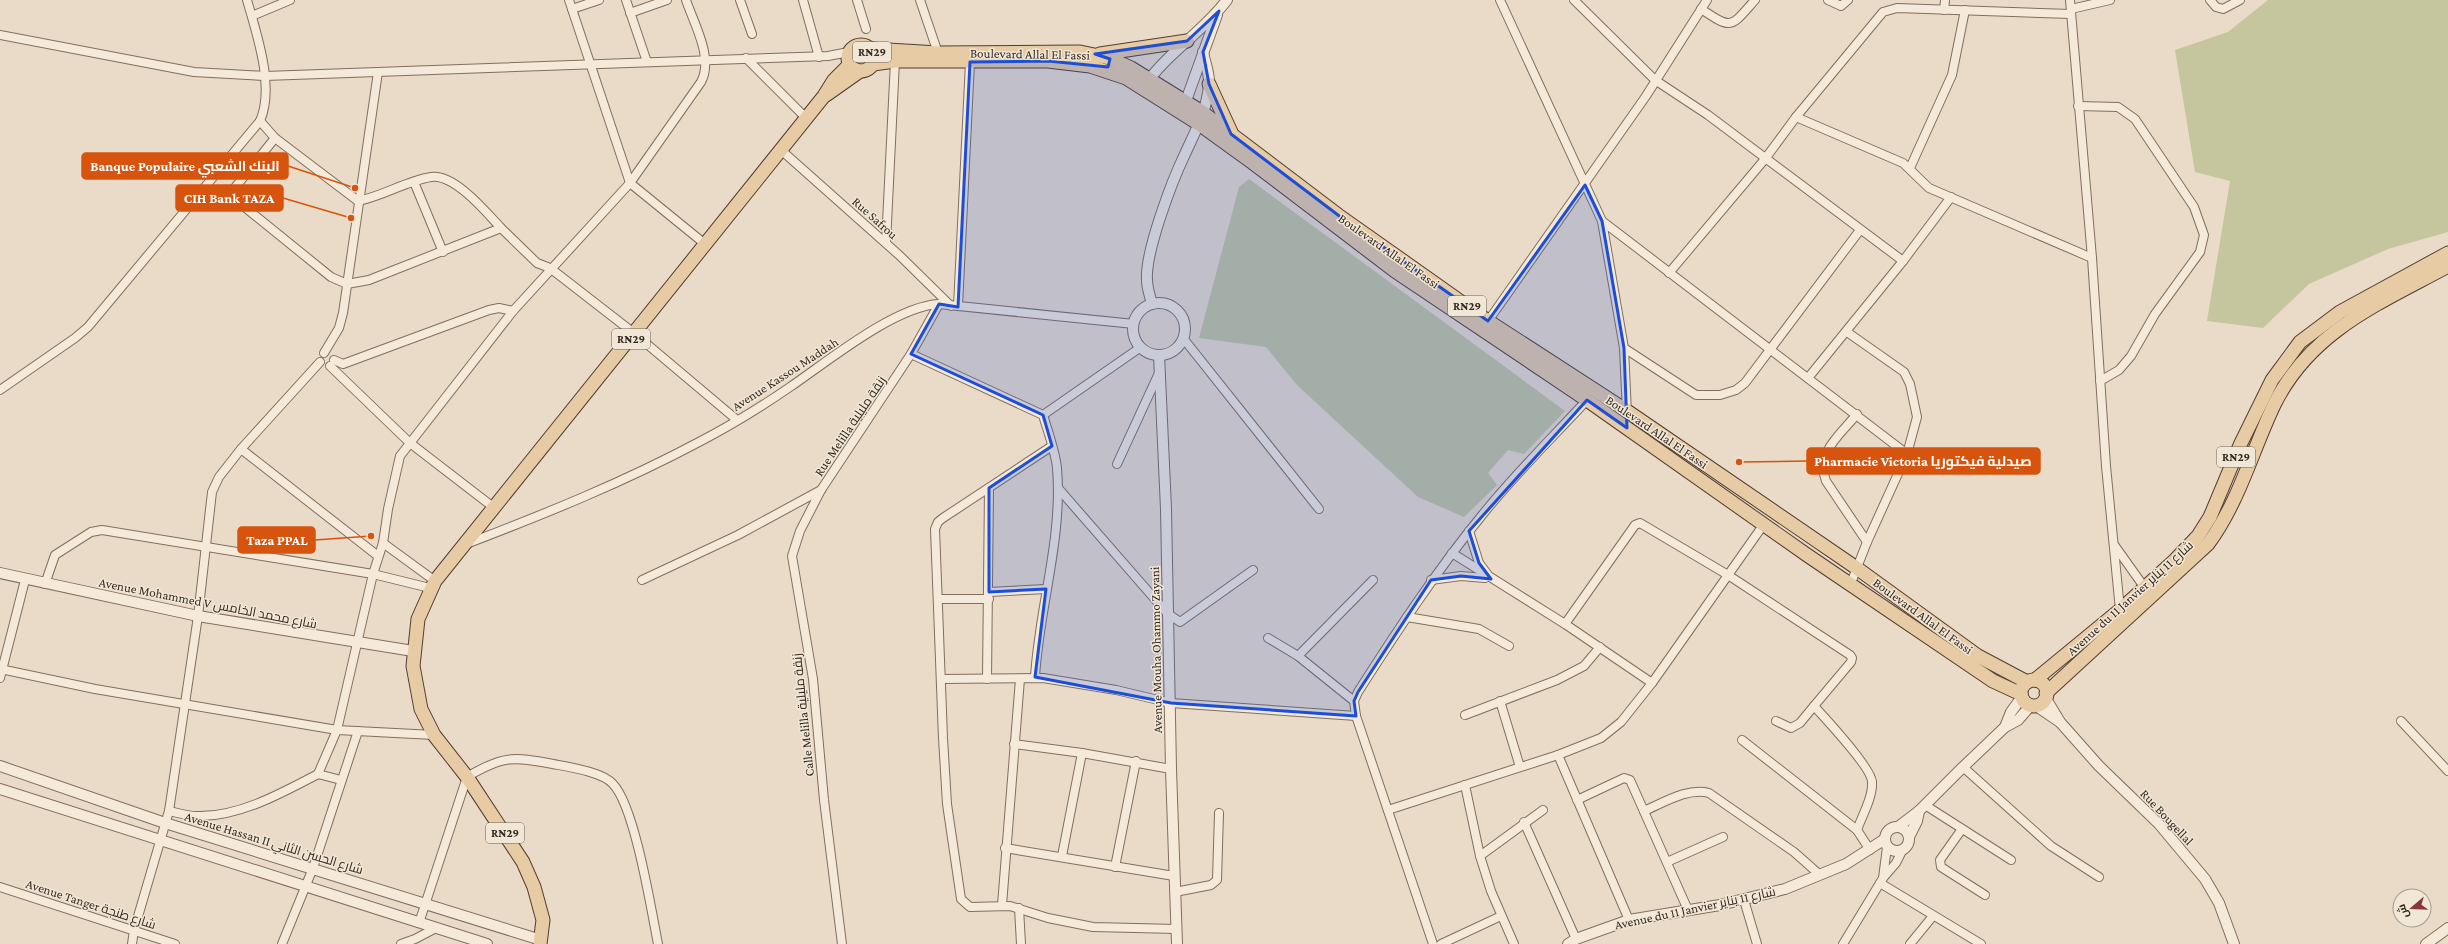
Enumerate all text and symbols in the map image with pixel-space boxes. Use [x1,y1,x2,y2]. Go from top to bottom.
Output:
road number: RN29 [853,42,891,62]
street label: Boulevard Allal El Fassi [970,45,1091,63]
callout: Banque Populaire البنك الشعبي [82,153,288,179]
text: Banque Populaire البنك الشعبي [90,158,280,178]
callout: CIH Bank TAZA [176,185,283,211]
text: CIH Bank TAZA [184,190,275,206]
street label: Rue Safrou [849,194,901,242]
street label: Boulevard Allal El Fassi [1336,210,1443,292]
road number: RN29 [1448,296,1486,316]
road number: RN29 [612,329,650,349]
street label: Avenue Kassou Maddah [729,334,841,414]
street label: Rue Melilla زنقة مليلية [811,373,889,479]
street label: Boulevard Allal El Fassi [1603,392,1711,472]
road number: RN29 [2217,447,2255,467]
callout: Pharmacie Victoria صيدلية فيكتوريا [1807,448,2040,474]
text: Pharmacie Victoria صيدلية فيكتوريا [1814,453,2032,470]
callout: Taza PPAL [238,527,315,553]
text: Taza PPAL [246,532,308,548]
street label: Avenue du 11 Janvier شارع 11 يناير [2064,537,2197,659]
street label: Avenue Mouha Ohammo Zayani [1147,566,1165,734]
street label: Avenue Mohammed V شارع محمد الخامس [97,574,318,633]
street label: Boulevard Allal El Fassi [1870,575,1976,658]
street label: Calle Melilla زنقة مليلية [789,653,817,777]
street label: Rue Bougellal [2137,786,2197,848]
street label: Avenue Hassan II شارع الحسن الثاني [182,809,365,880]
road number: RN29 [486,823,524,843]
street label: Avenue Tanger شارع طنجة [24,876,158,933]
street label: Avenue du 11 Janvier شارع 11 يناير [1613,884,1777,933]
north arrow [2392,888,2432,928]
text: ش [2395,902,2411,920]

